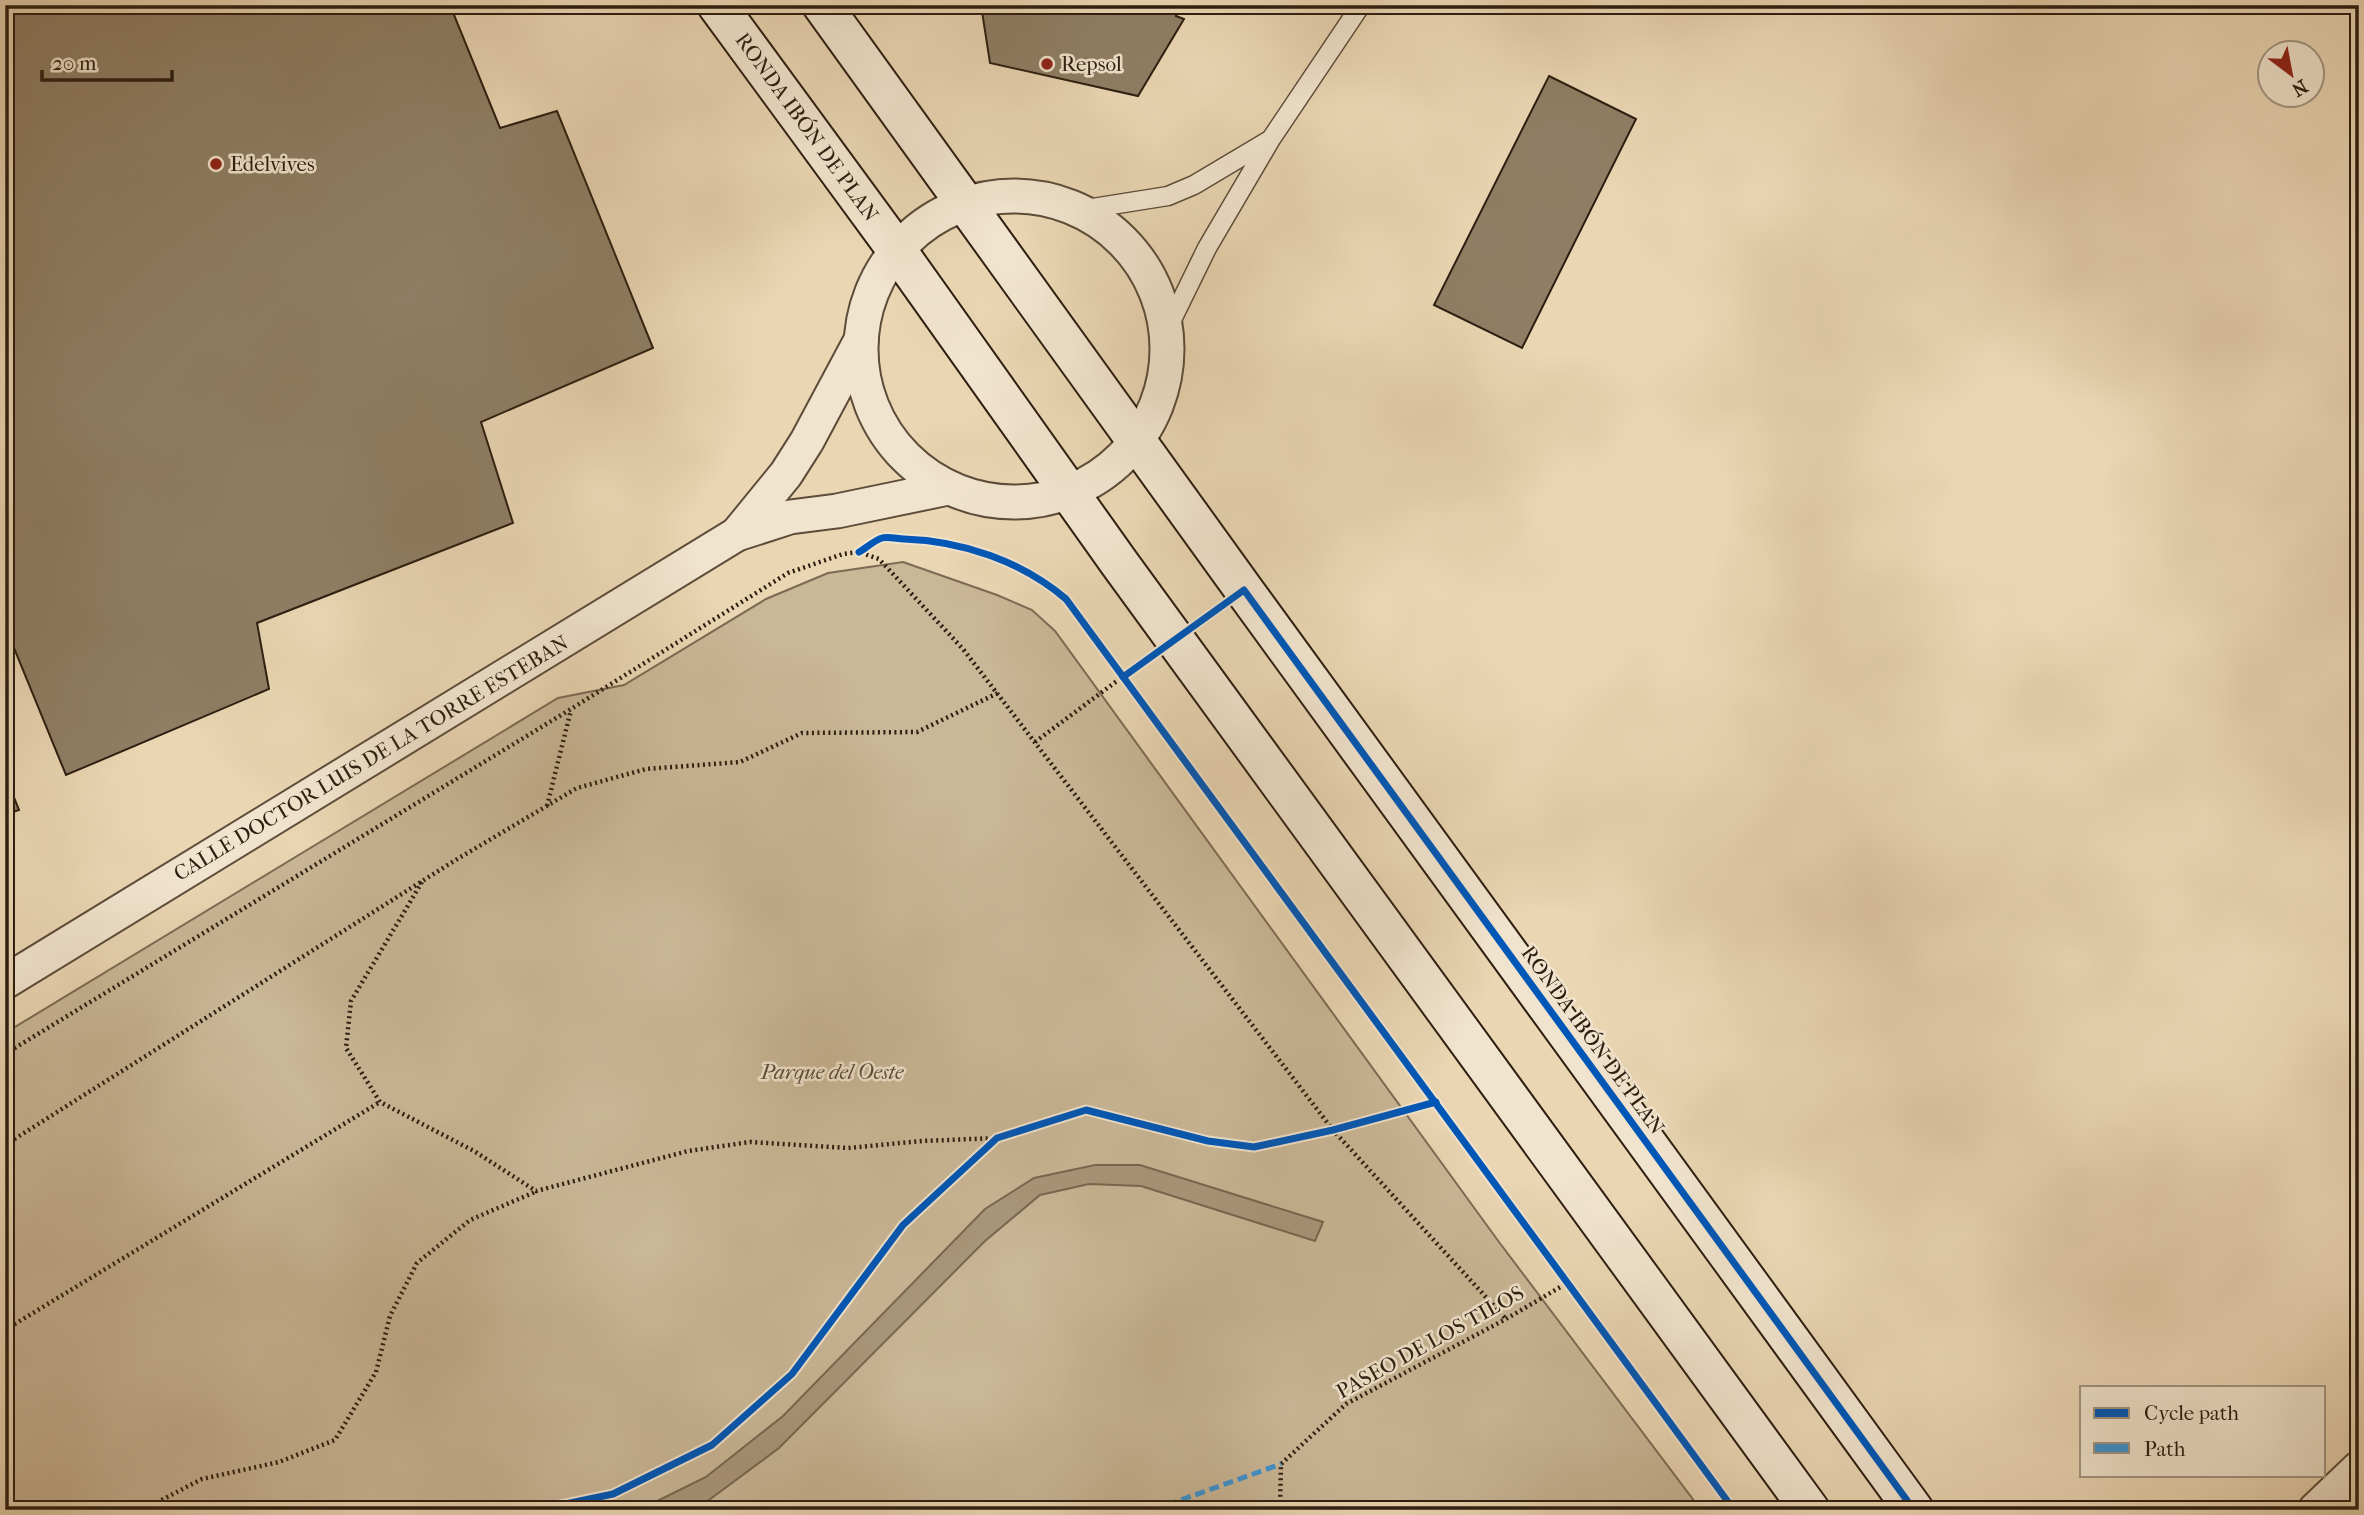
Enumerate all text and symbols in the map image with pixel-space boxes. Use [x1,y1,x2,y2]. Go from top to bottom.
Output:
street label: RONDA IBÓN DE PLAN [730,27,884,226]
scale bar [42,38,172,82]
north arrow [2256,38,2326,108]
text: 20 m [52,51,97,75]
place label: Repsol [1061,52,1122,76]
marker: Repsol [1039,56,1055,72]
text: N [2287,74,2311,101]
place label: Edelvives [230,152,315,176]
marker: Edelvives [208,156,224,172]
street label: CALLE DOCTOR LUIS DE LA TORRE ESTEBAN [169,630,573,886]
street label: RONDA IBÓN DE PLAN [1516,940,1670,1139]
park label: Parque del Oeste [760,1060,904,1084]
street label: PASEO DE LOS TILOS [1332,1280,1528,1404]
legend [2080,1386,2326,1476]
text: Cycle path [2144,1401,2239,1425]
text: Path [2144,1437,2186,1461]

